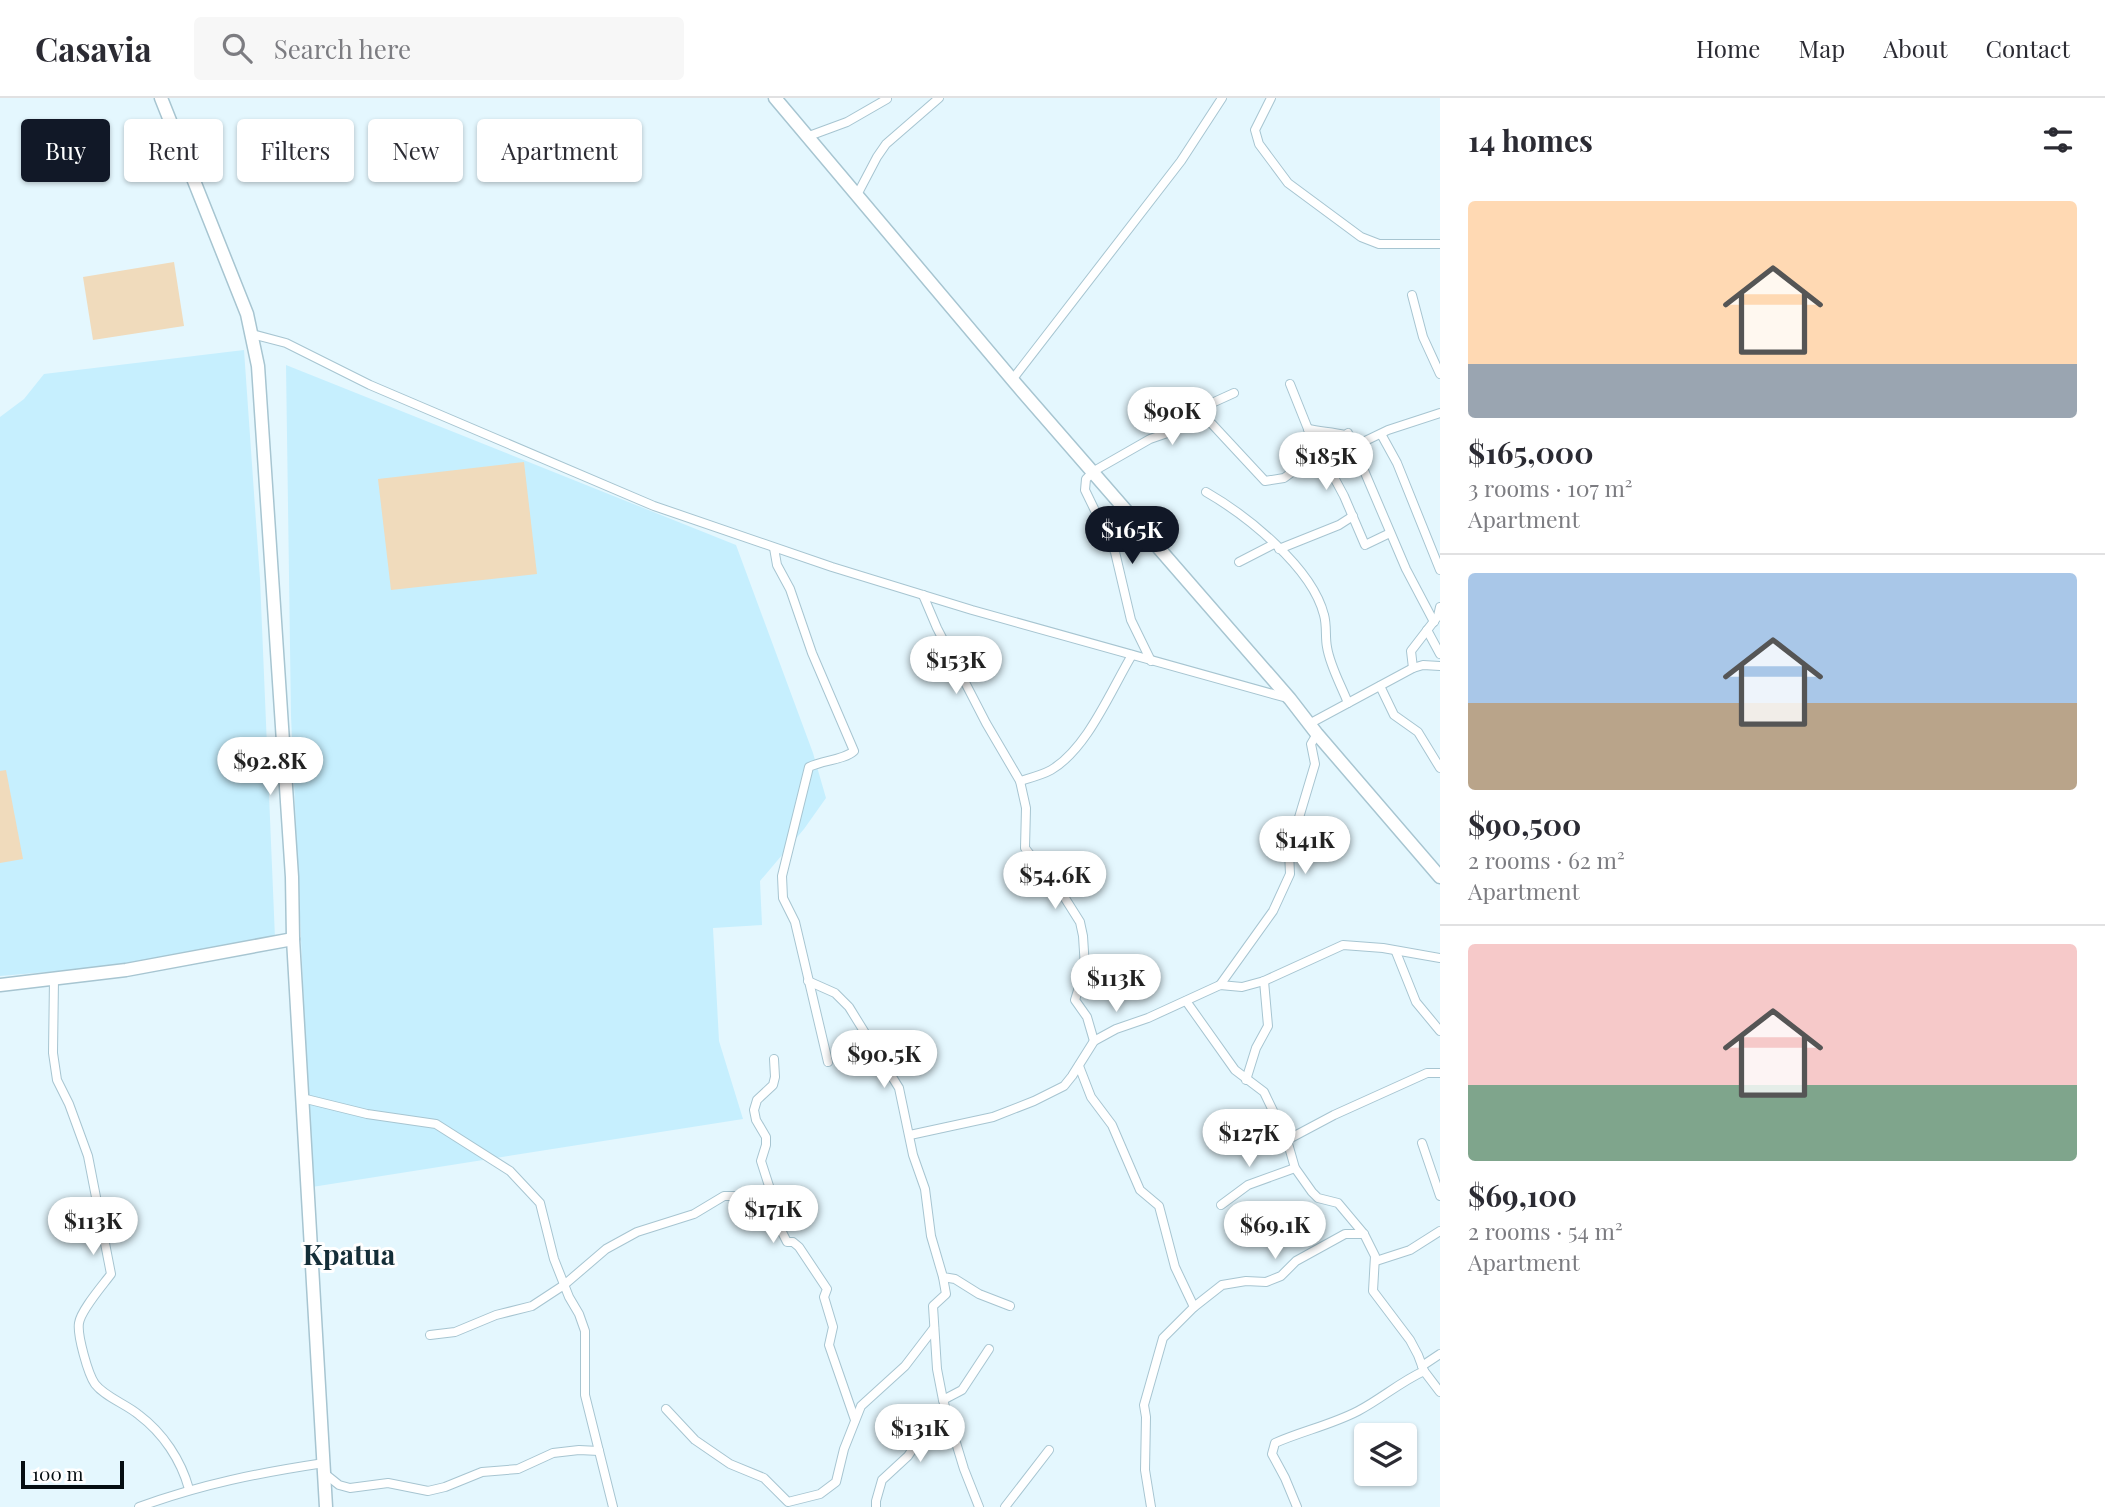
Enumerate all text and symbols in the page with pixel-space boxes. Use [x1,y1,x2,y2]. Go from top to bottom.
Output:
search box [194,17,684,80]
text: Casavia [35,26,152,70]
icon: search [218,29,256,67]
text: Search here [274,31,411,66]
text: Home [1696,32,1760,64]
text: Map [1798,32,1845,64]
text: About [1883,32,1947,64]
text: Contact [1985,32,2070,64]
chip: Buy [21,119,110,182]
chip: Rent [124,119,223,182]
chip: Filters [237,119,354,182]
chip: New [368,119,463,182]
chip: Apartment [477,119,642,182]
text: 14 homes [1468,120,1593,160]
icon: filters [2039,121,2077,159]
icon: home [1710,247,1836,373]
pin: $90K [1131,388,1213,447]
text: $90K [1143,394,1201,425]
pin: $185K [1277,432,1375,492]
text: $165,000 [1468,432,1594,472]
text: $185K [1295,439,1357,470]
text: 3 rooms · 107 m² [1468,472,1633,503]
text: Apartment [1468,503,1580,534]
pin: $165K [1083,506,1181,566]
text: $165K [1101,513,1163,544]
icon: home [1710,619,1836,745]
pin: $153K [907,636,1005,696]
text: $153K [926,643,986,674]
pin: $92.8K [213,738,327,797]
text: $92.8K [233,744,307,775]
text: $90,500 [1468,804,1581,844]
pin: $141K [1256,816,1354,876]
text: $141K [1275,823,1335,854]
text: 2 rooms · 62 m² [1468,844,1625,875]
pin: $54.6K [998,852,1112,911]
text: $54.6K [1019,858,1091,889]
text: Apartment [1468,875,1580,906]
pin: $113K [1067,954,1165,1014]
text: $113K [1087,961,1145,992]
icon: home [1710,990,1836,1116]
pin: $90.5K [827,1030,941,1090]
text: $90.5K [847,1037,921,1068]
pin: $127K [1200,1110,1298,1169]
text: $127K [1219,1116,1279,1147]
text: $69,100 [1468,1175,1577,1215]
pin: $171K [724,1186,822,1245]
text: $171K [744,1192,802,1223]
pin: $113K [44,1198,142,1257]
pin: $69.1K [1218,1202,1332,1261]
text: $113K [64,1204,122,1235]
text: $69.1K [1240,1208,1310,1239]
text: 2 rooms · 54 m² [1468,1215,1623,1246]
district label: Kpatua [303,1235,396,1272]
text: Apartment [1468,1246,1580,1277]
pin: $131K [871,1404,969,1464]
text: $131K [891,1411,949,1442]
map controls [1354,1423,1417,1486]
button: layers [1354,1423,1417,1486]
scale bar [21,1458,124,1490]
text: 100 m [32,1460,83,1486]

